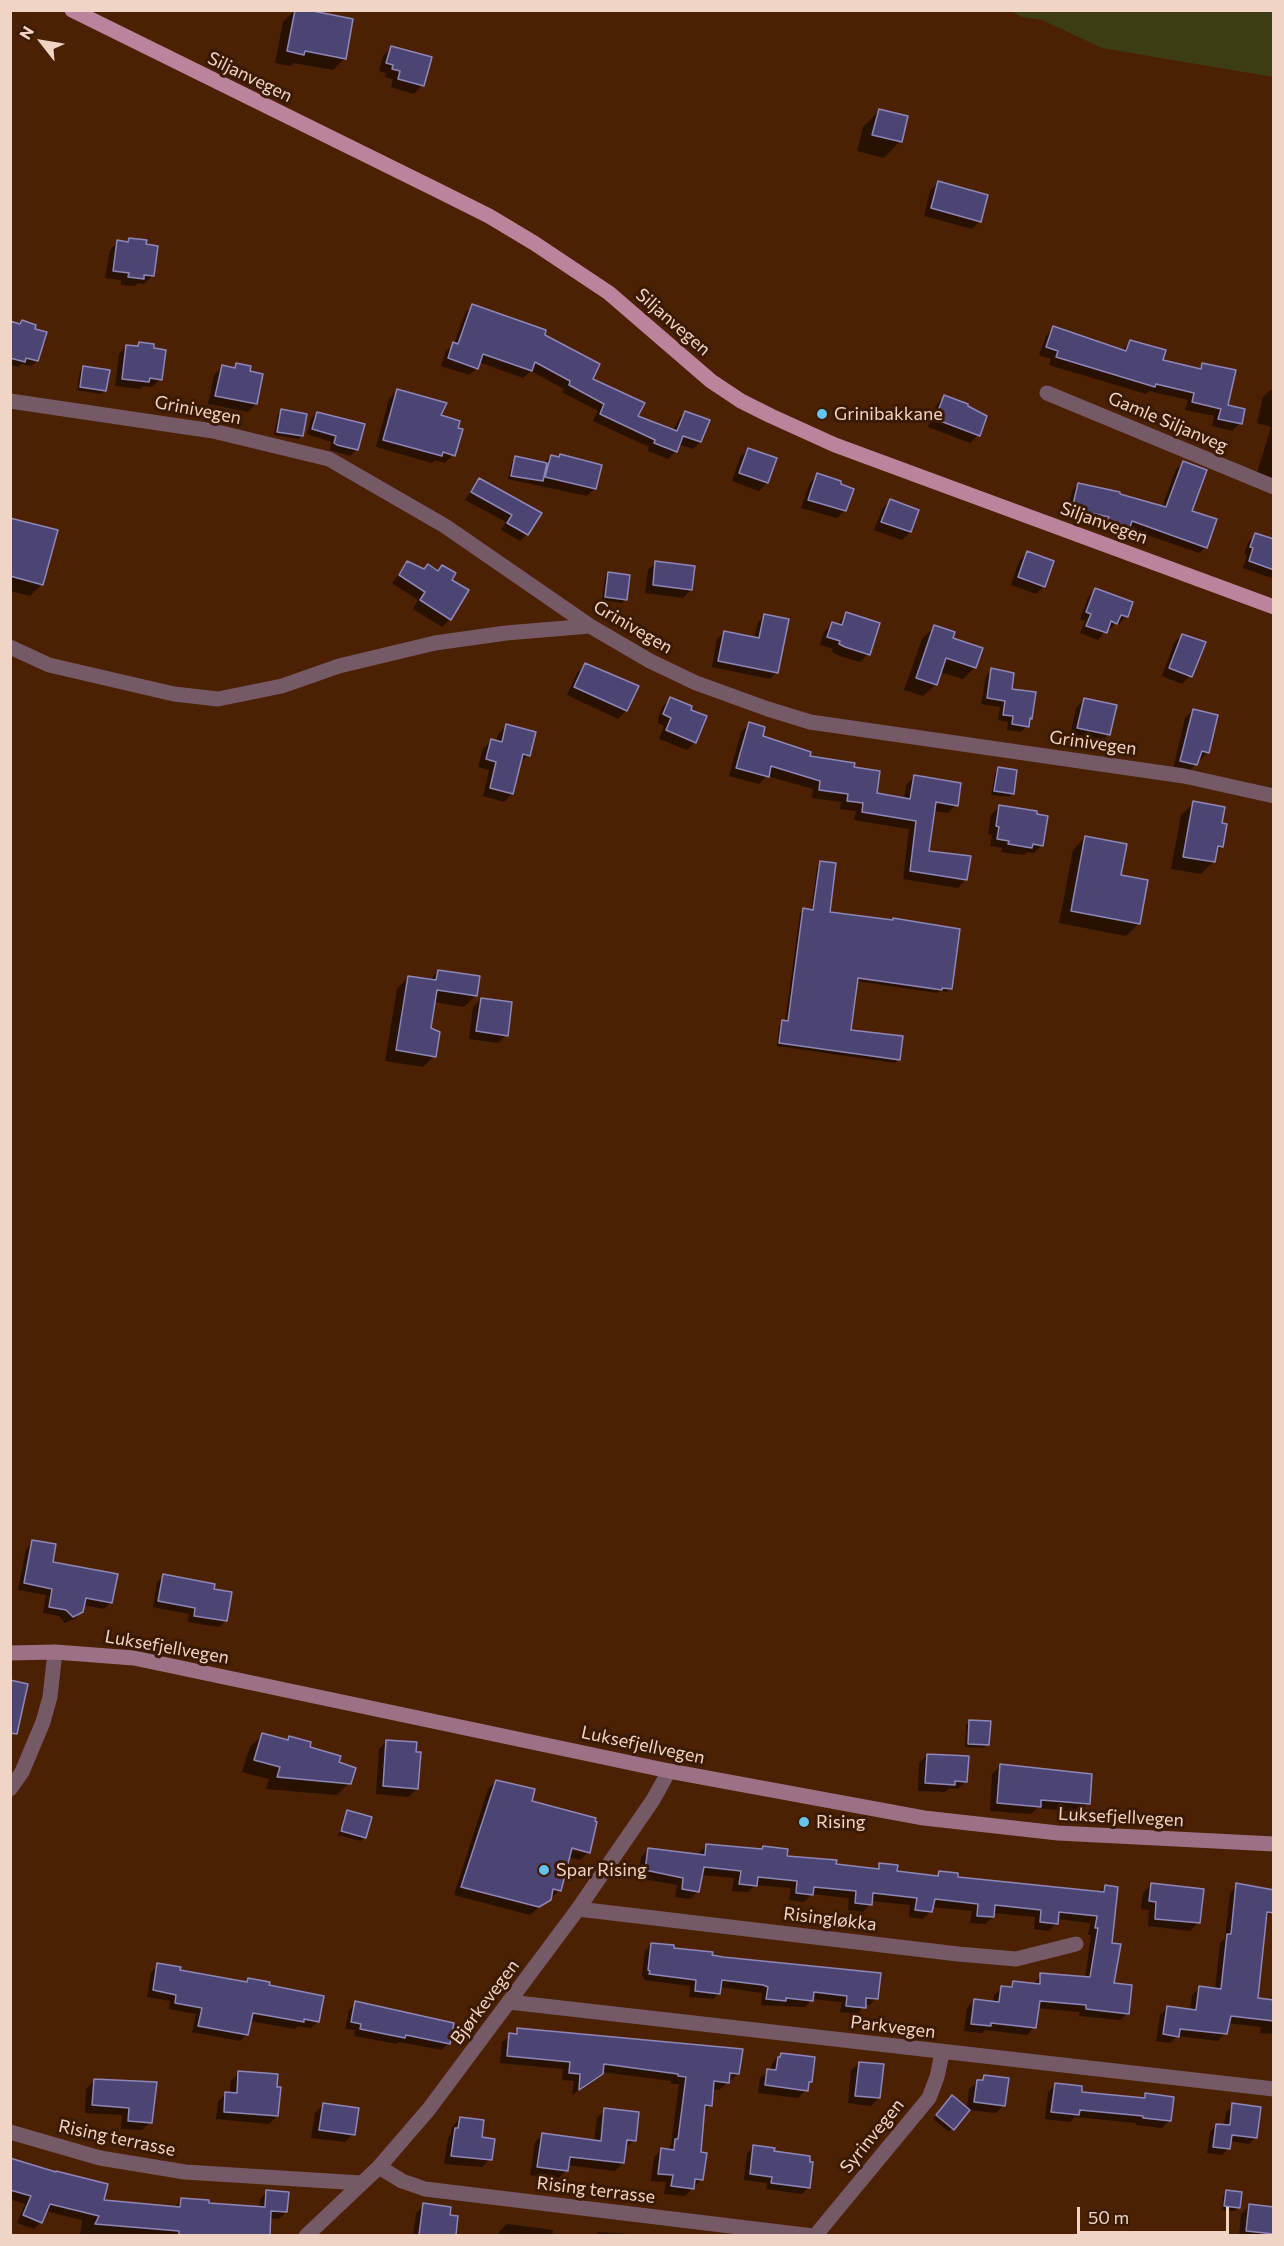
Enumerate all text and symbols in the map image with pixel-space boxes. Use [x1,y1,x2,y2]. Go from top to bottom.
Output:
north arrow [12,12,72,72]
text: N [15,22,37,43]
street label: Siljanvegen [204,47,296,107]
street label: Siljanvegen [631,284,715,360]
street label: Gamle Siljanveg [1105,387,1231,457]
street label: Grinivegen [153,391,243,429]
place label: Grinibakkane [834,403,943,425]
marker: Grinibakkane [815,407,829,421]
street label: Siljanvegen [1057,497,1151,549]
street label: Grinivegen [590,596,676,658]
street label: Grinivegen [1048,726,1138,760]
street label: Luksefjellvegen [103,1625,231,1669]
street label: Luksefjellvegen [579,1721,707,1769]
street label: Luksefjellvegen [1058,1803,1184,1831]
place label: Rising [816,1811,866,1833]
marker: Rising [797,1815,811,1829]
place label: Spar Rising [556,1859,647,1881]
marker: Spar Rising [537,1863,551,1877]
street label: Risingløkka [782,1903,878,1935]
street label: Bjørkevegen [446,1955,524,2049]
street label: Parkvegen [849,2011,937,2043]
street label: Syrinvegen [836,2095,908,2177]
street label: Rising terrasse [56,2115,178,2161]
street label: Rising terrasse [536,2172,656,2208]
scale bar [1080,2195,1232,2233]
text: 50 m [1088,2206,1129,2228]

